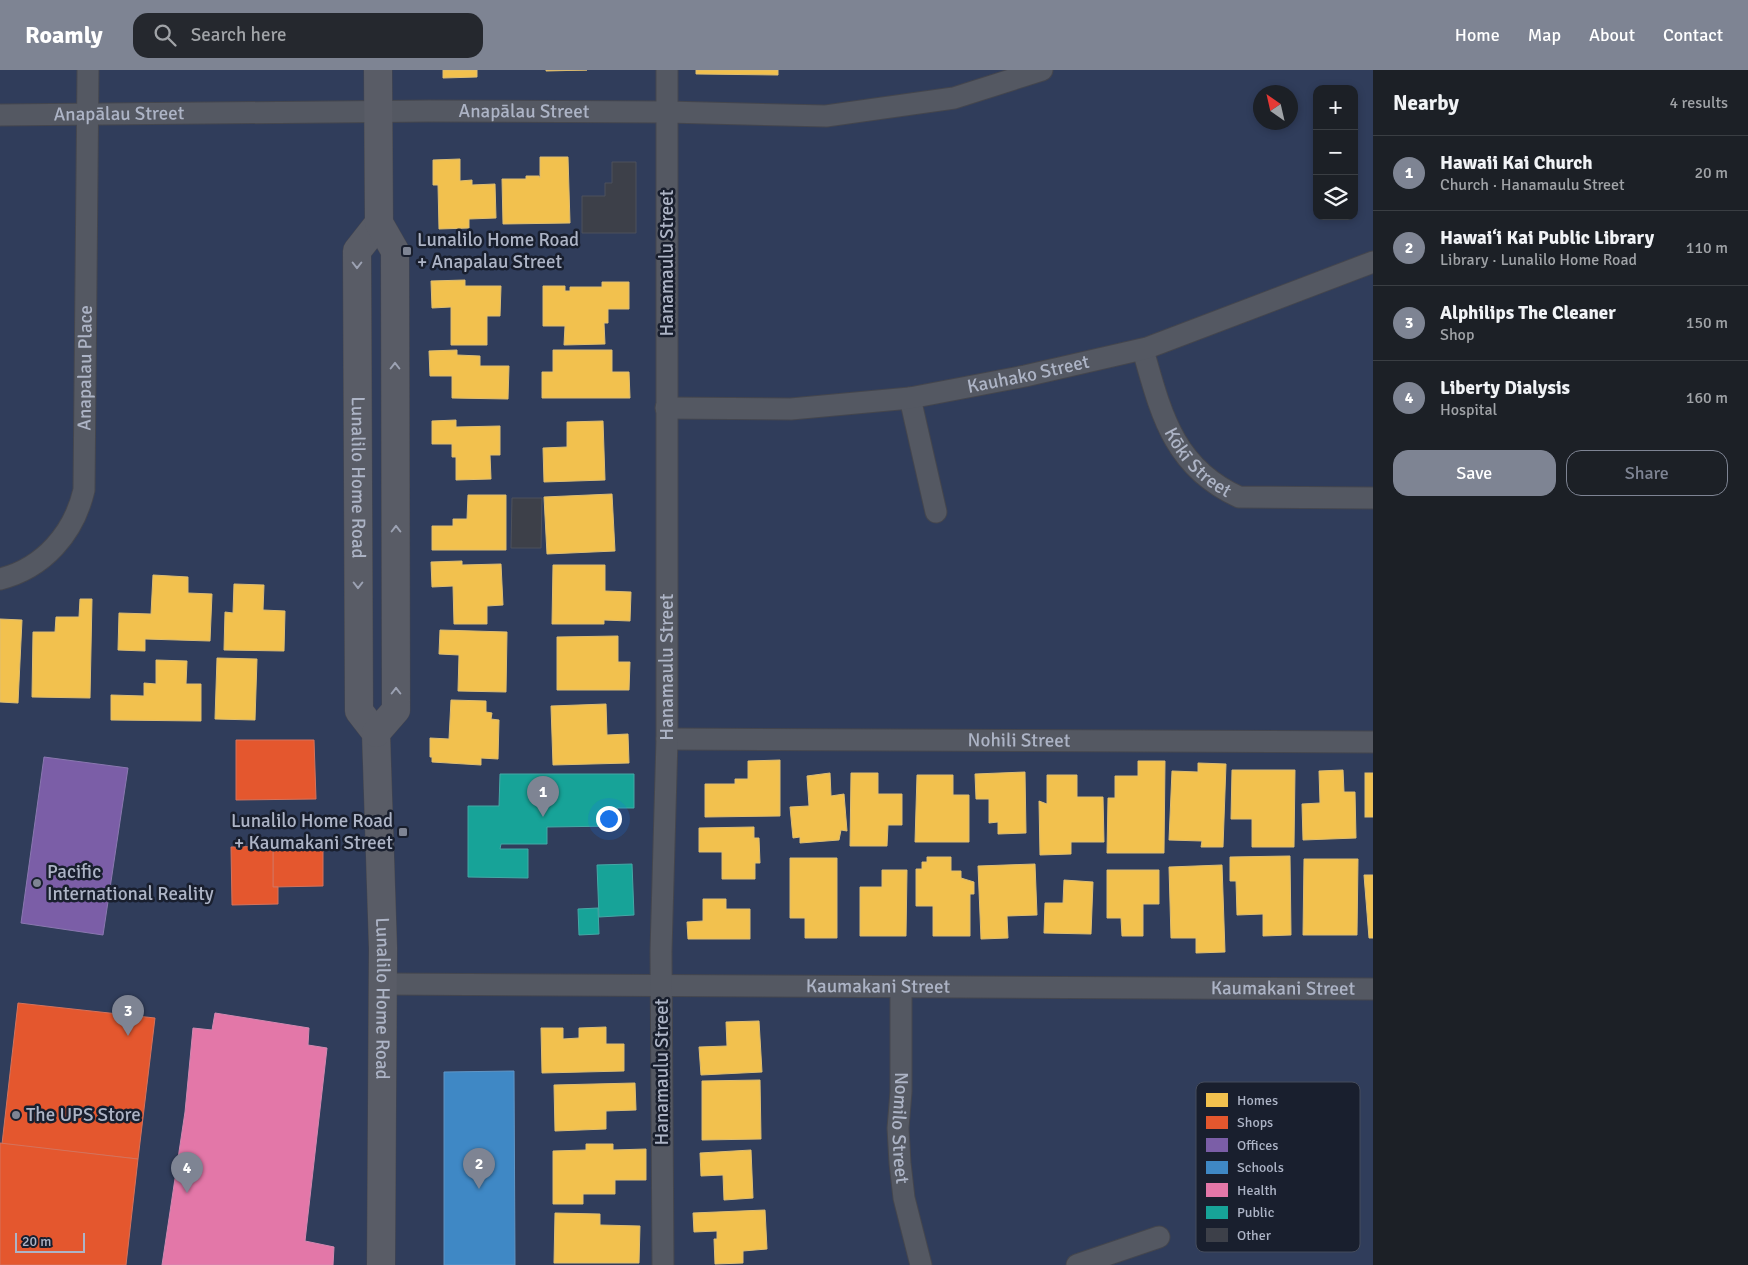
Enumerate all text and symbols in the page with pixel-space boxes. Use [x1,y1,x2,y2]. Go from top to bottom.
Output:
search box [133,13,483,58]
text: Roamly [25,20,103,50]
icon: search [151,21,179,49]
text: Search here [191,23,287,47]
text: Home [1455,24,1500,46]
text: Map [1528,24,1561,46]
text: About [1589,24,1635,46]
text: Contact [1663,24,1723,46]
north arrow [1253,85,1298,130]
map controls [1313,85,1358,220]
button: + [1313,85,1358,130]
text: Nearby [1393,90,1459,116]
text: 4 results [1669,93,1728,113]
street label: Anapālau Street [459,99,590,124]
street label: Anapālau Street [54,101,185,126]
button: − [1313,130,1358,175]
text: Hawaii Kai Church [1440,151,1593,175]
text: 1 [1405,163,1413,183]
text: 20 m [1694,163,1728,183]
button: layers [1313,175,1358,220]
text: Church · Hanamaulu Street [1440,175,1625,195]
street label: Hanamaulu Street [655,189,679,337]
text: Hawaiʻi Kai Public Library [1440,226,1654,250]
place label: Lunalilo Home Road + Anapalau Street [417,228,579,274]
text: 2 [1405,238,1413,258]
text: 110 m [1686,238,1728,258]
marker: Lunalilo Home Road + Anapalau Street [401,245,413,257]
text: Library · Lunalilo Home Road [1440,250,1637,270]
one-way arrow [352,261,362,269]
text: Alphilips The Cleaner [1440,301,1616,325]
street label: Anapalau Place [73,305,98,431]
text: 3 [1405,313,1413,333]
text: 150 m [1686,313,1728,333]
text: Shop [1440,325,1474,345]
street label: Kauhako Street [965,350,1092,399]
one-way arrow [390,362,400,370]
text: Liberty Dialysis [1440,376,1570,400]
text: 4 [1405,388,1413,408]
text: 160 m [1686,388,1728,408]
street label: Lunalilo Home Road [346,396,370,559]
text: Hospital [1440,400,1497,420]
street label: Kōkī Street [1159,423,1236,503]
button: Save [1393,450,1556,496]
button: Share [1566,450,1728,496]
one-way arrow [391,525,401,532]
one-way arrow [353,581,363,589]
street label: Hanamaulu Street [655,593,679,741]
one-way arrow [391,687,401,695]
street label: Nohili Street [968,728,1071,753]
pin: 1 [527,776,559,817]
your location [596,806,622,832]
place label: Lunalilo Home Road + Kaumakani Street [231,809,393,855]
marker: Lunalilo Home Road + Kaumakani Street [397,826,409,838]
place label: Pacific International Reality [47,860,214,906]
marker: Pacific International Reality [31,877,43,889]
street label: Lunalilo Home Road [370,917,395,1080]
street label: Kaumakani Street [806,974,951,999]
street label: Kaumakani Street [1211,976,1356,1001]
pin: 3 [112,995,144,1036]
street label: Hanamaulu Street [650,998,674,1146]
street label: Nomilo Street [886,1072,914,1185]
legend [1196,1082,1360,1252]
text: Homes [1237,1092,1278,1109]
place label: The UPS Store [26,1103,141,1127]
marker: The UPS Store [10,1109,22,1121]
text: Shops [1237,1114,1273,1131]
text: Offices [1237,1137,1278,1154]
pin: 2 [463,1148,495,1189]
pin: 4 [171,1152,203,1193]
text: Schools [1237,1159,1284,1176]
text: Health [1237,1182,1277,1199]
text: Public [1237,1204,1275,1221]
text: Other [1237,1227,1272,1244]
scale bar [15,1230,85,1253]
text: 20 m [22,1233,51,1250]

